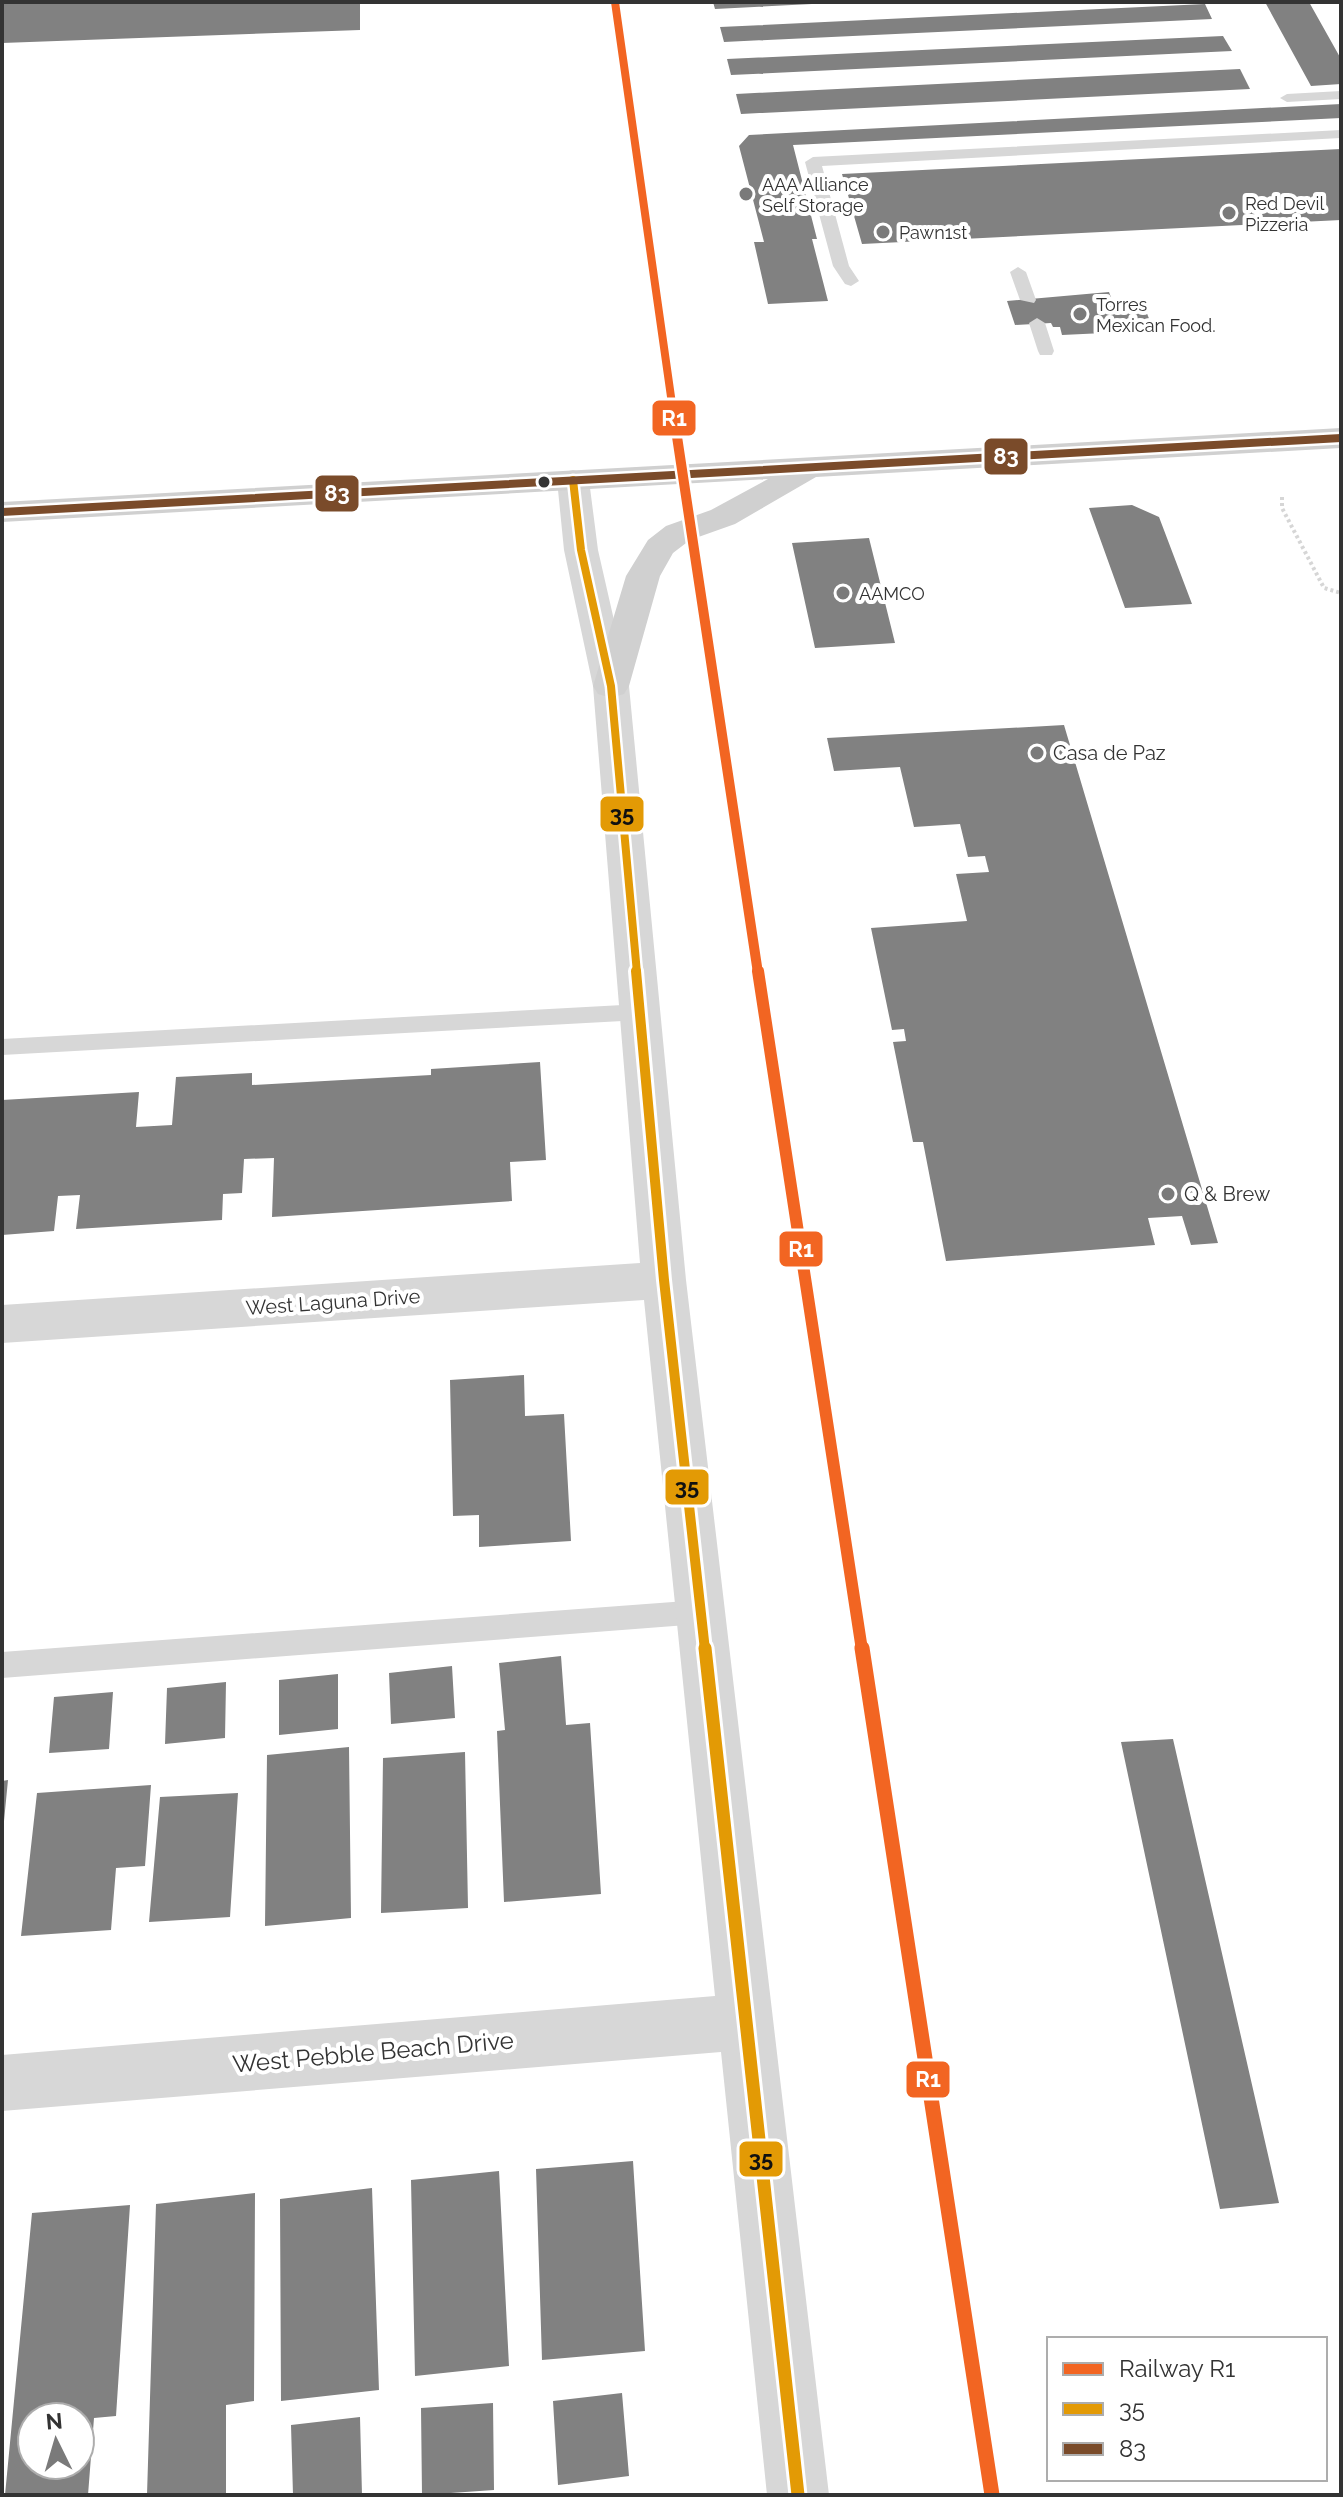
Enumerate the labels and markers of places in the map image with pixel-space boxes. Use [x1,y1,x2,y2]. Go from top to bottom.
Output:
place label: AAA Alliance Self Storage [762,174,869,216]
marker: AAA Alliance Self Storage [737,185,755,203]
place label: Red Devil Pizzeria [1245,193,1325,235]
marker: Red Devil Pizzeria [1220,204,1238,222]
place label: Pawn1st [899,222,967,243]
marker: Pawn1st [874,223,892,241]
place label: Torres Mexican Food. [1096,294,1216,336]
marker: Torres Mexican Food. [1071,305,1089,323]
unlabelled marker [536,474,552,490]
place label: AAMCO [859,583,925,604]
marker: AAMCO [834,584,852,602]
place label: Casa de Paz [1053,741,1166,765]
marker: Casa de Paz [1028,744,1046,762]
place label: Q & Brew [1184,1182,1270,1206]
marker: Q & Brew [1159,1185,1177,1203]

